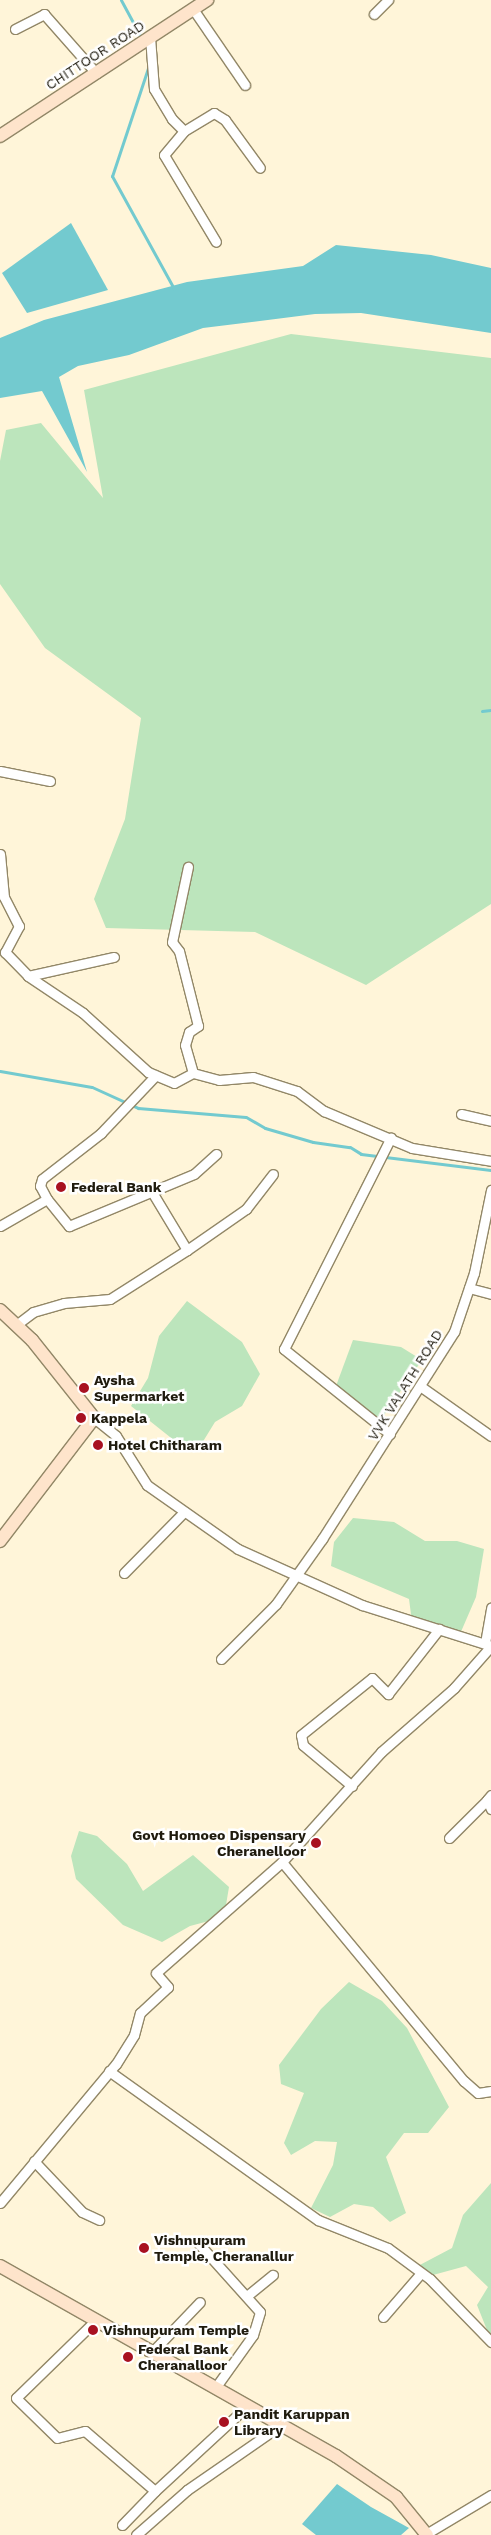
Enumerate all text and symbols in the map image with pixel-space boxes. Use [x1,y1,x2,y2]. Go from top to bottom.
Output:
street label: CHITTOOR ROAD [42,17,148,93]
place label: Federal Bank [71,1179,162,1195]
marker: Federal Bank [55,1181,67,1193]
street label: VVK VALATH ROAD [364,1326,446,1444]
place label: Aysha Supermarket [94,1372,184,1404]
marker: Aysha Supermarket [78,1382,90,1394]
place label: Kappela [91,1410,147,1426]
marker: Kappela [75,1412,87,1424]
place label: Hotel Chitharam [108,1437,222,1453]
marker: Hotel Chitharam [92,1439,104,1451]
place label: Govt Homoeo Dispensary Cheranelloor [132,1827,306,1860]
marker: Govt Homoeo Dispensary Cheranelloor [310,1837,322,1849]
place label: Vishnupuram Temple, Cheranallur [154,2232,294,2264]
marker: Vishnupuram Temple, Cheranallur [138,2242,150,2254]
place label: Vishnupuram Temple [103,2322,249,2338]
marker: Vishnupuram Temple [87,2324,99,2336]
place label: Federal Bank Cheranalloor [138,2341,229,2374]
marker: Federal Bank Cheranalloor [122,2351,134,2363]
place label: Pandit Karuppan Library [234,2406,350,2438]
marker: Pandit Karuppan Library [218,2416,230,2428]

